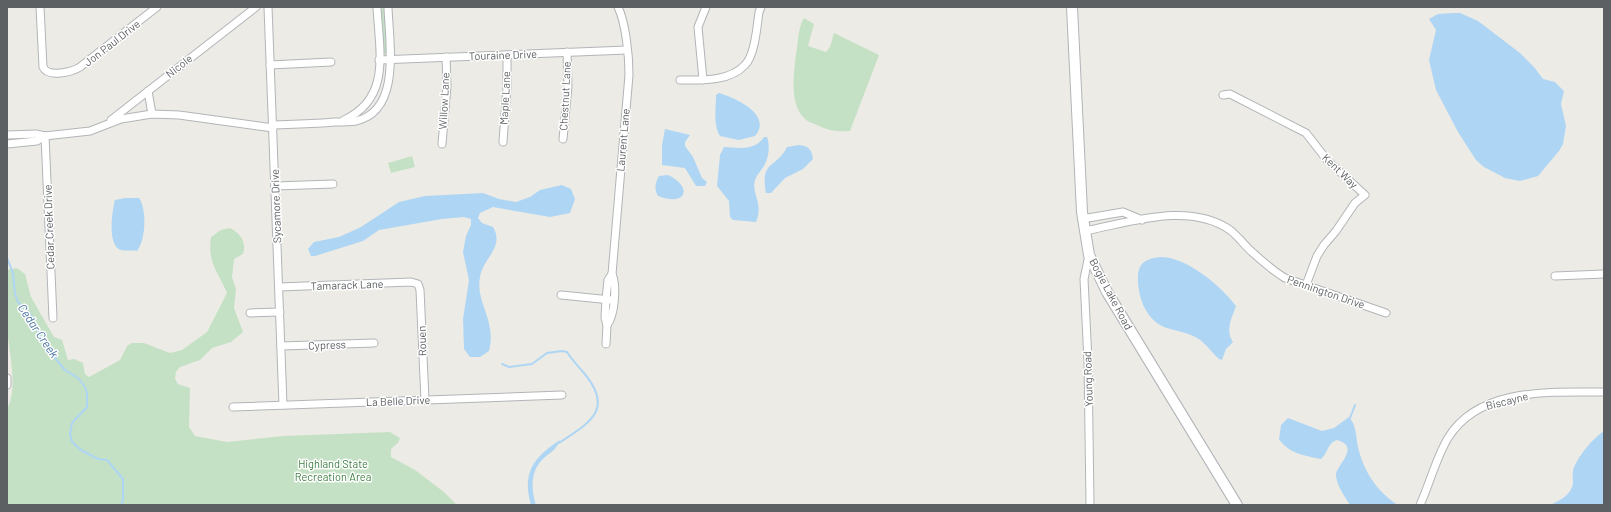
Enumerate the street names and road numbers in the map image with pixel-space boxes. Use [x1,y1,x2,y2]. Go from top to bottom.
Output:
street label: Jon Paul Drive [81,17,142,69]
street label: Touraine Drive [469,47,537,62]
street label: Nicole [163,51,195,80]
street label: Chestnut Lane [556,61,573,131]
street label: Maple Lane [497,71,512,125]
street label: Willow Lane [436,72,451,130]
street label: Laurent Lane [613,108,632,172]
street label: Kent Way [1320,151,1361,191]
street label: Sycamore Drive [268,169,283,243]
street label: Cedar Creek Drive [41,184,56,270]
street label: Bogie Lake Road [1087,256,1136,332]
street label: Pennington Drive [1286,272,1367,311]
street label: Tamarack Lane [310,277,384,292]
street label: Rouen [414,326,429,356]
street label: Cypress [308,337,346,352]
street label: Young Road [1080,351,1095,407]
street label: Biscayne [1484,389,1529,412]
street label: La Belle Drive [366,393,431,408]

